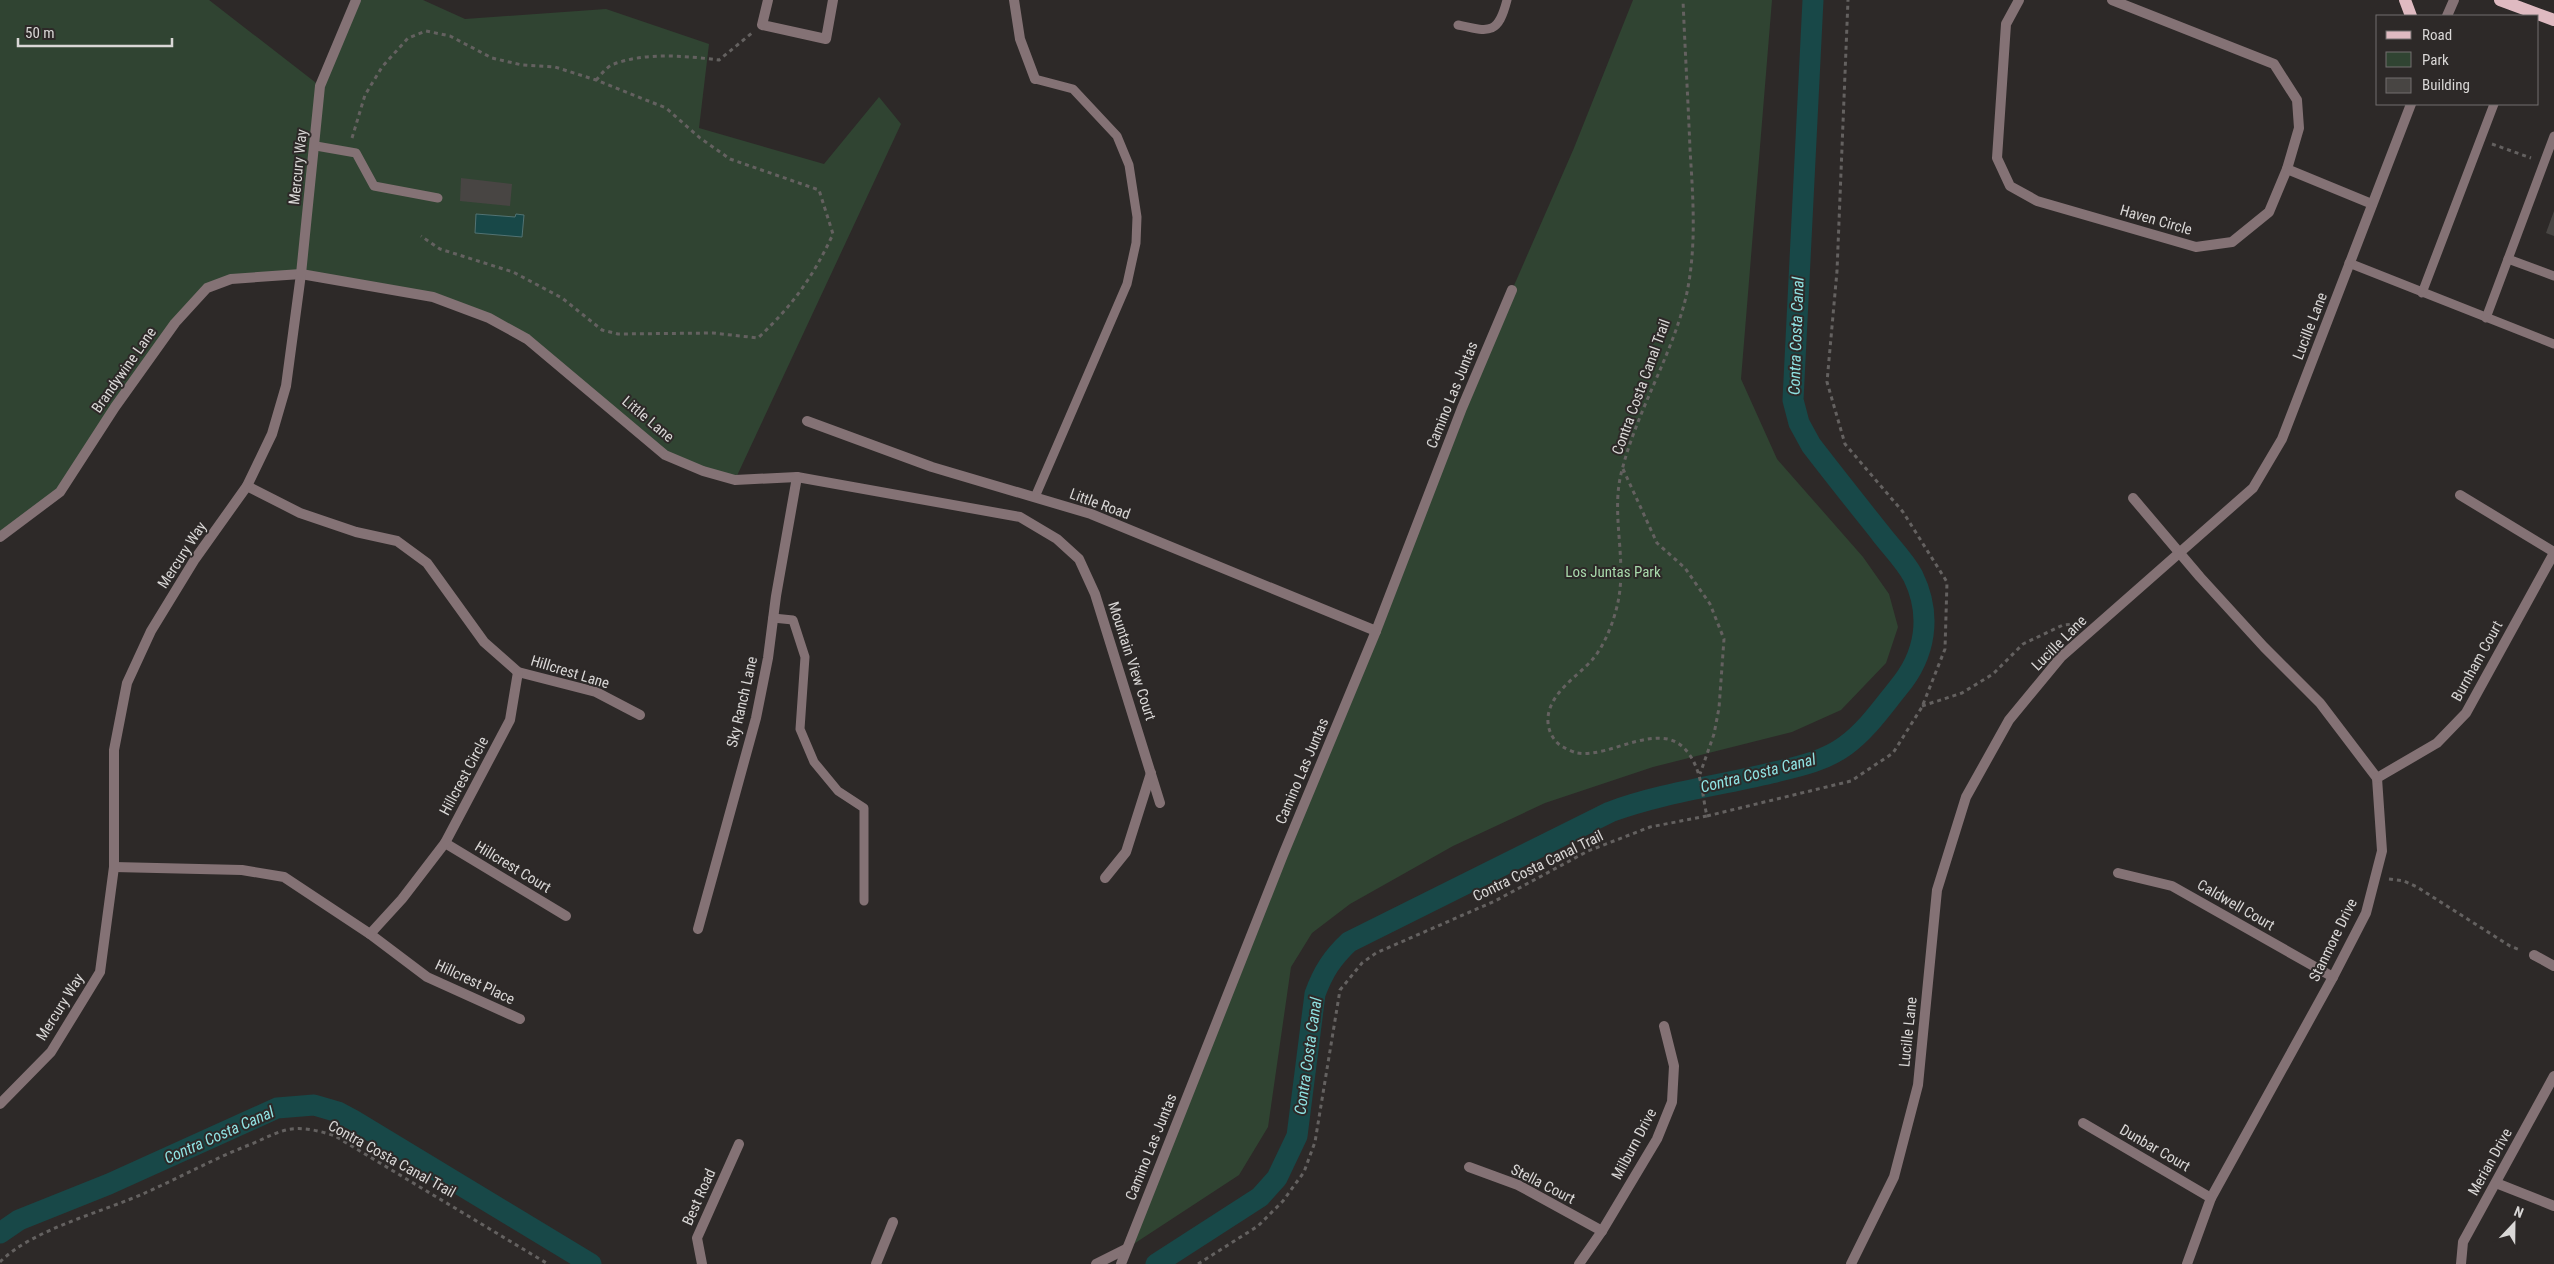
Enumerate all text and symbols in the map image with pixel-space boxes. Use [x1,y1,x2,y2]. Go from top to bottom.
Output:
scale bar [18,15,171,47]
legend [2376,15,2539,105]
text: 50 m [25,24,55,42]
text: Road [2422,26,2452,44]
text: Park [2422,51,2449,69]
text: Building [2422,76,2470,94]
street label: Mercury Way [285,128,311,206]
street label: Haven Circle [2118,201,2194,239]
water label: Contra Costa Canal [1784,276,1808,395]
street label: Lucille Lane [2289,290,2331,362]
street label: Contra Costa Canal Trail [1608,317,1674,457]
street label: Brandywine Lane [88,324,160,416]
street label: Camino Las Juntas [1422,339,1482,451]
street label: Little Lane [618,392,678,446]
street label: Little Road [1067,485,1133,523]
street label: Mercury Way [154,518,210,592]
park label: Los Juntas Park [1565,563,1661,581]
street label: Mountain View Court [1104,599,1160,723]
street label: Lucille Lane [2028,612,2090,674]
street label: Burnham Court [2448,618,2506,704]
street label: Hillcrest Lane [528,651,612,693]
street label: Sky Ranch Lane [723,655,761,749]
street label: Camino Las Juntas [1272,715,1333,827]
street label: Hillcrest Circle [436,734,492,818]
water label: Contra Costa Canal [1698,749,1818,797]
street label: Contra Costa Canal Trail [1470,827,1606,905]
street label: Hillcrest Court [472,837,554,897]
street label: Caldwell Court [2194,876,2278,934]
street label: Stanmore Drive [2305,895,2361,985]
street label: Hillcrest Place [432,956,518,1008]
street label: Mercury Way [32,970,88,1044]
water label: Contra Costa Canal [1290,996,1326,1116]
street label: Lucille Lane [1895,996,1921,1068]
street label: Camino Las Juntas [1121,1091,1181,1203]
water label: Contra Costa Canal [161,1102,277,1168]
street label: Milburn Drive [1608,1105,1660,1183]
street label: Contra Costa Canal Trail [325,1116,459,1202]
street label: Dunbar Court [2117,1121,2193,1175]
street label: Merian Drive [2464,1125,2516,1199]
street label: Stella Court [1508,1160,1578,1208]
street label: Best Road [679,1166,719,1228]
north arrow [2489,1199,2539,1249]
text: N [2512,1203,2526,1221]

